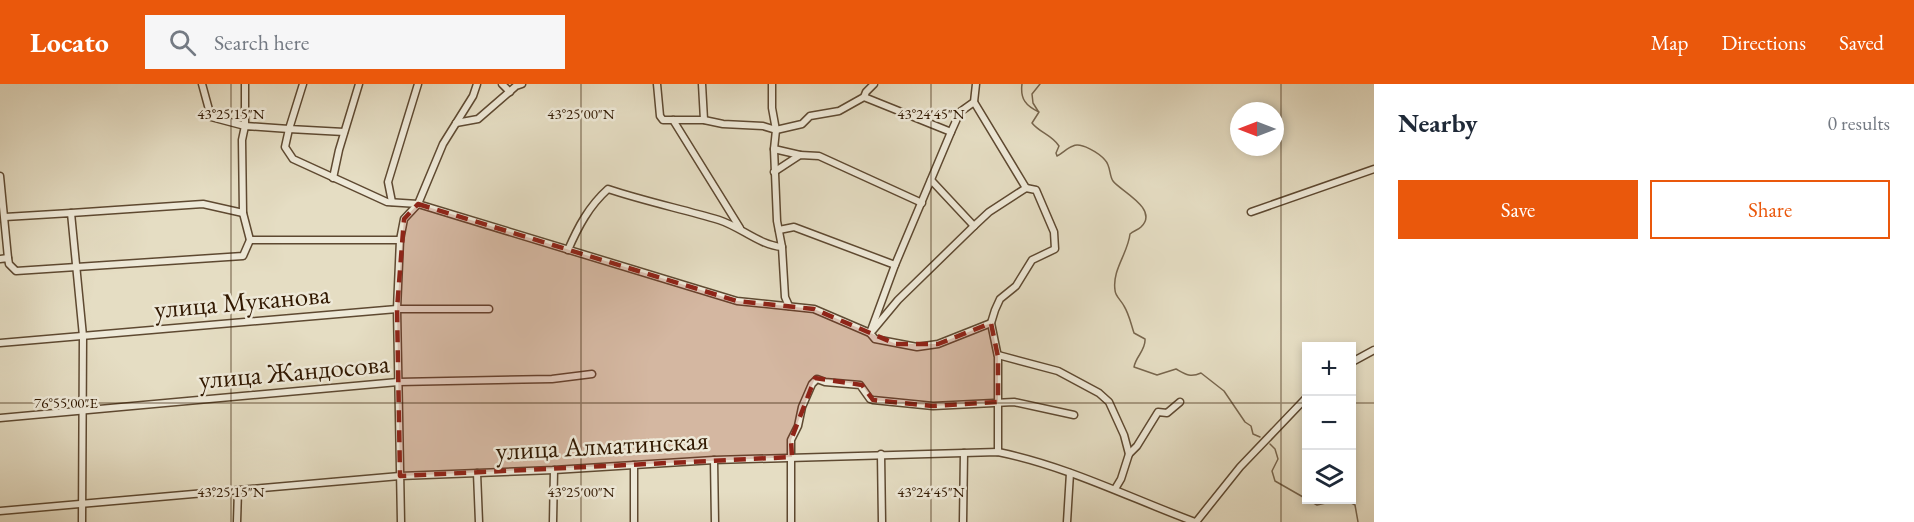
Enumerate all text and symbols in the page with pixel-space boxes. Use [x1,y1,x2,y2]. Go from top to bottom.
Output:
search box [145,15,565,69]
text: Locato [30,24,109,60]
icon: search [166,26,199,59]
text: Search here [214,28,309,57]
text: Map [1651,29,1688,56]
text: Directions [1721,29,1806,56]
text: Saved [1839,29,1884,56]
north arrow [1230,102,1284,156]
text: 43°25'15"N [197,104,265,123]
text: 43°25'00"N [547,104,615,123]
text: 43°24'45"N [897,104,965,123]
text: Nearby [1398,106,1478,140]
text: 0 results [1827,110,1890,136]
button: Save [1398,180,1638,239]
button: Share [1650,180,1890,239]
street label: улица Муканова [153,276,332,326]
map controls [1302,342,1356,504]
button: + [1302,342,1356,396]
street label: улица Жандосова [197,345,391,397]
text: 76°55'00"E [34,393,99,412]
button: − [1302,396,1356,450]
street label: улица Алматинская [495,422,709,468]
button: layers [1302,450,1356,504]
text: 43°25'15"N [197,482,265,501]
text: 43°25'00"N [547,482,615,501]
text: 43°24'45"N [897,482,965,501]

